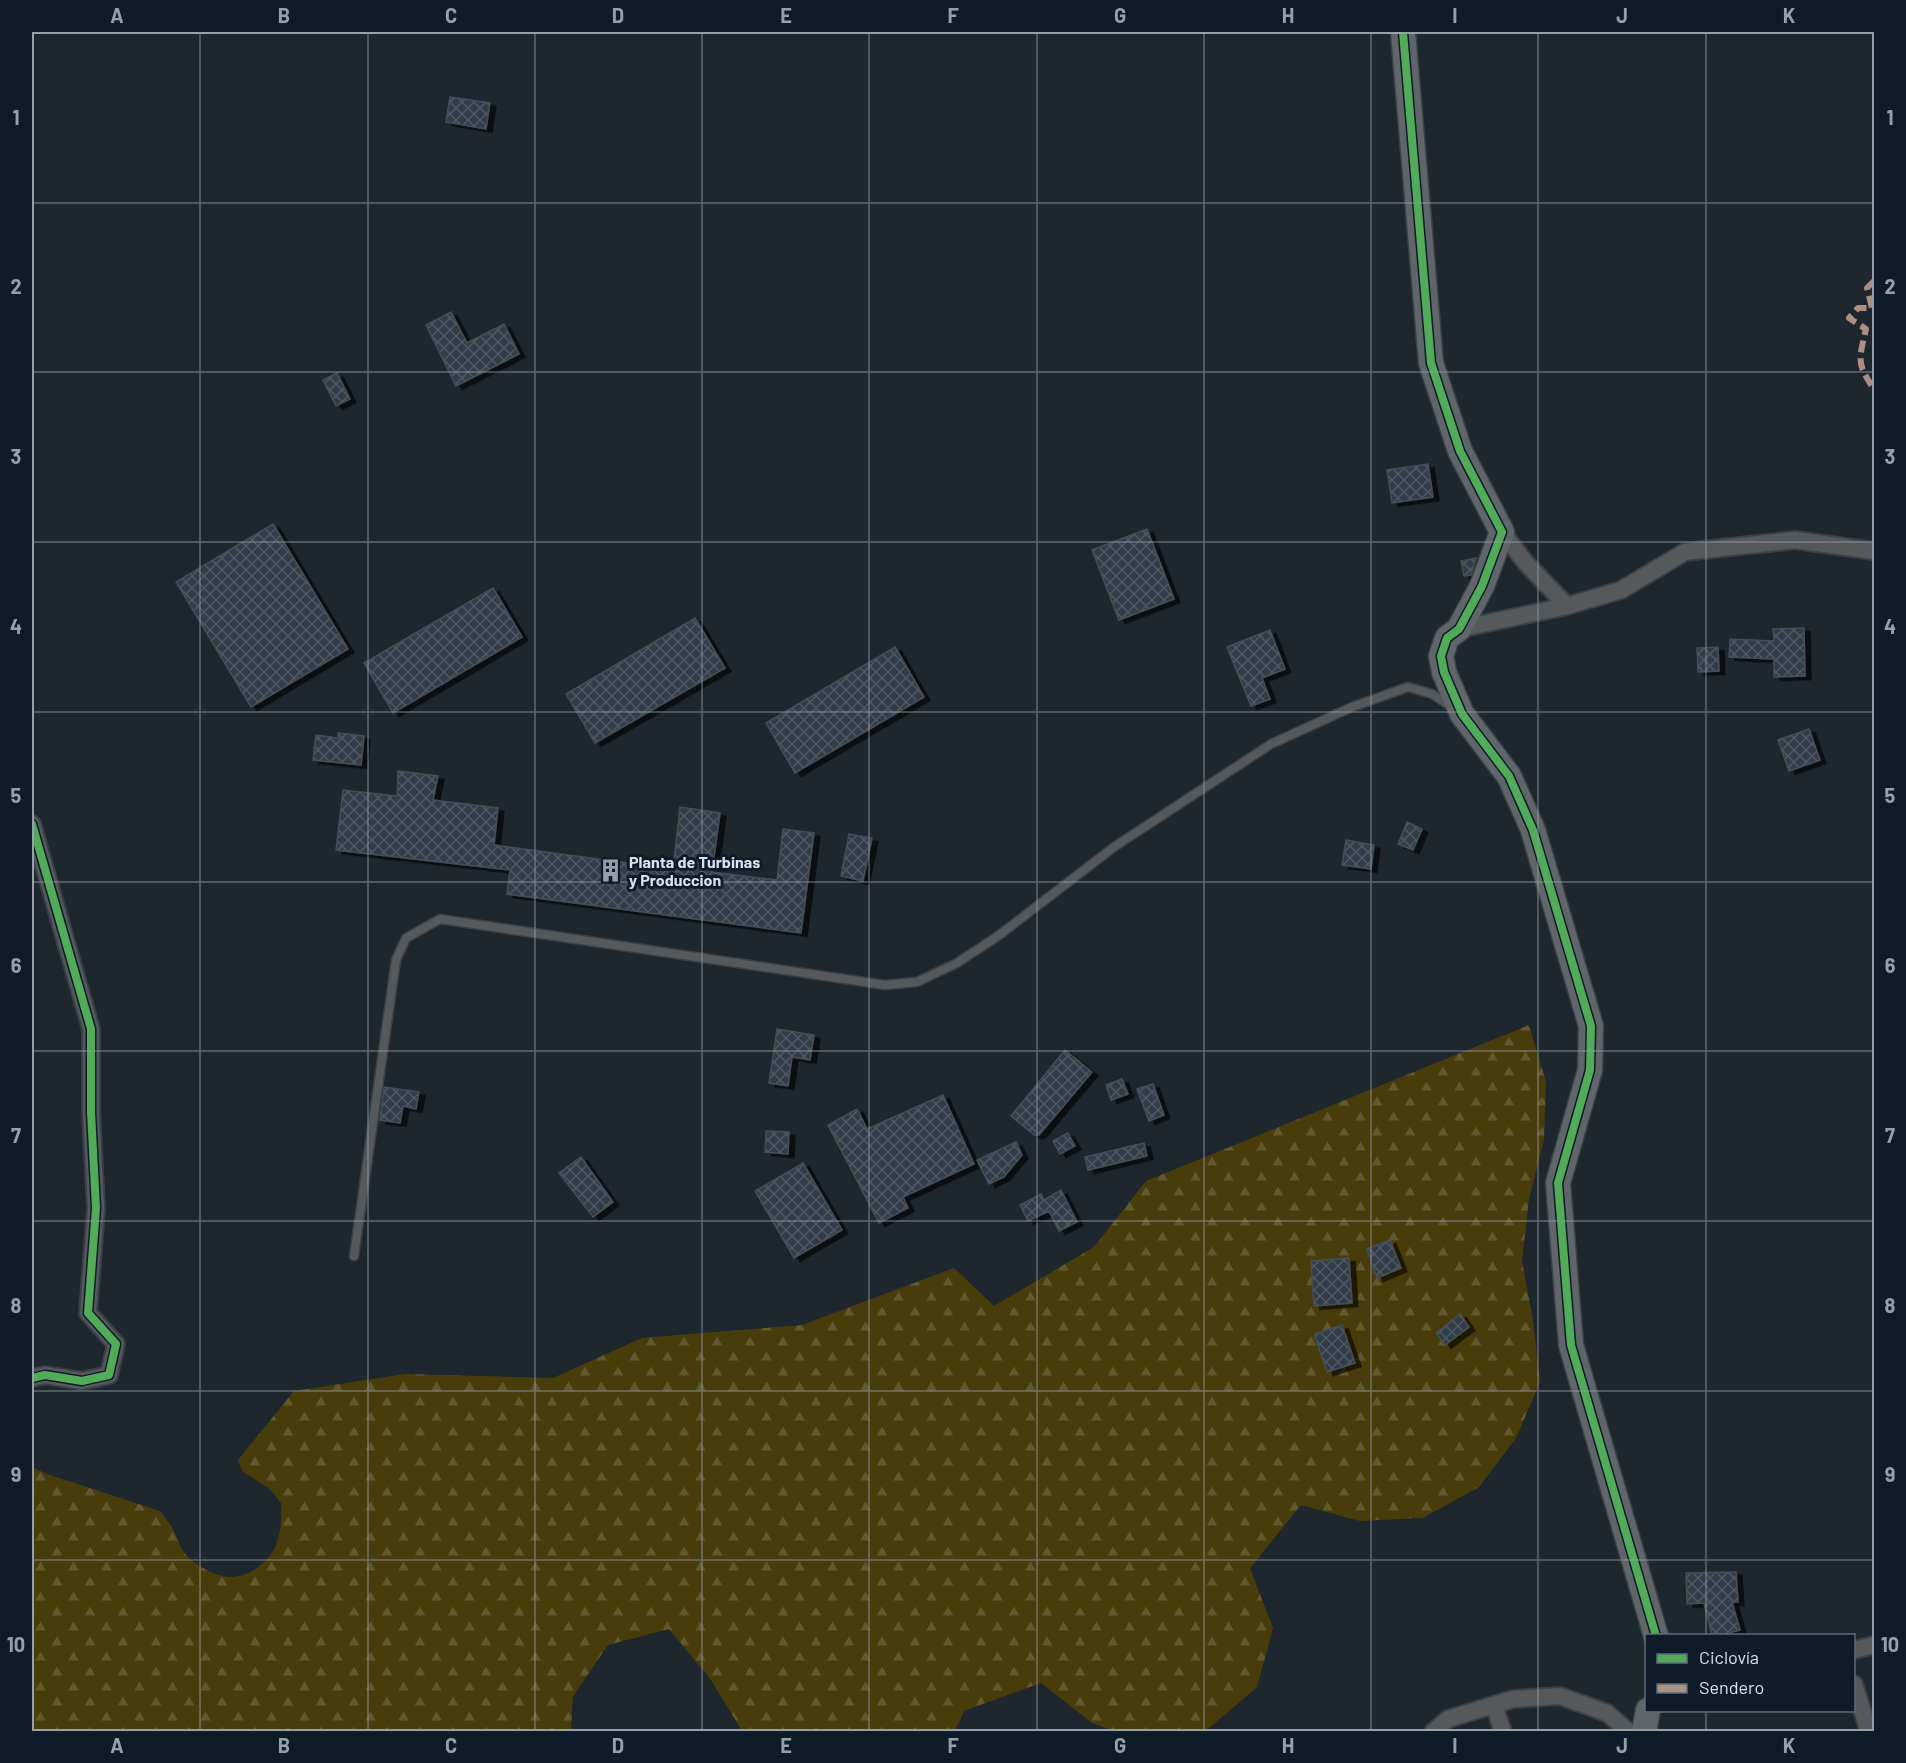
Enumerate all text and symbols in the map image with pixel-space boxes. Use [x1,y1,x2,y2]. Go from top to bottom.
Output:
text: A [110,3,124,27]
text: B [278,3,290,27]
text: C [445,3,457,27]
text: D [612,3,624,27]
text: E [780,3,792,27]
text: F [947,3,959,27]
text: G [1114,3,1126,27]
text: H [1282,3,1294,27]
text: I [1452,3,1458,27]
text: J [1616,3,1628,27]
text: K [1783,3,1796,27]
text: 1 [12,105,20,129]
text: 1 [1886,105,1894,129]
text: 2 [10,274,22,298]
text: 2 [1884,274,1896,298]
text: 3 [11,444,21,468]
text: 3 [1885,444,1895,468]
text: 4 [10,614,22,638]
text: 4 [1884,614,1896,638]
text: 5 [11,783,22,807]
text: 5 [1885,783,1896,807]
place label: Planta de Turbinas y Produccion [629,852,760,889]
building icon: Planta de Turbinas y Produccion [598,857,624,883]
text: 6 [11,953,22,977]
text: 6 [1885,953,1896,977]
text: 7 [11,1123,21,1147]
text: 7 [1885,1123,1895,1147]
text: 8 [11,1293,22,1317]
text: 8 [1885,1293,1896,1317]
text: 9 [11,1462,21,1486]
text: 9 [1885,1462,1895,1486]
text: 10 [7,1632,25,1656]
text: 10 [1881,1632,1899,1656]
legend [1645,1634,1855,1712]
text: Ciclovía [1699,1646,1759,1668]
text: Sendero [1699,1676,1764,1698]
text: A [110,1733,124,1757]
text: B [278,1733,290,1757]
text: C [445,1733,457,1757]
text: D [612,1733,624,1757]
text: E [780,1733,792,1757]
text: F [947,1733,959,1757]
text: G [1114,1733,1126,1757]
text: H [1282,1733,1294,1757]
text: I [1452,1733,1458,1757]
text: J [1616,1733,1628,1757]
text: K [1783,1733,1796,1757]

